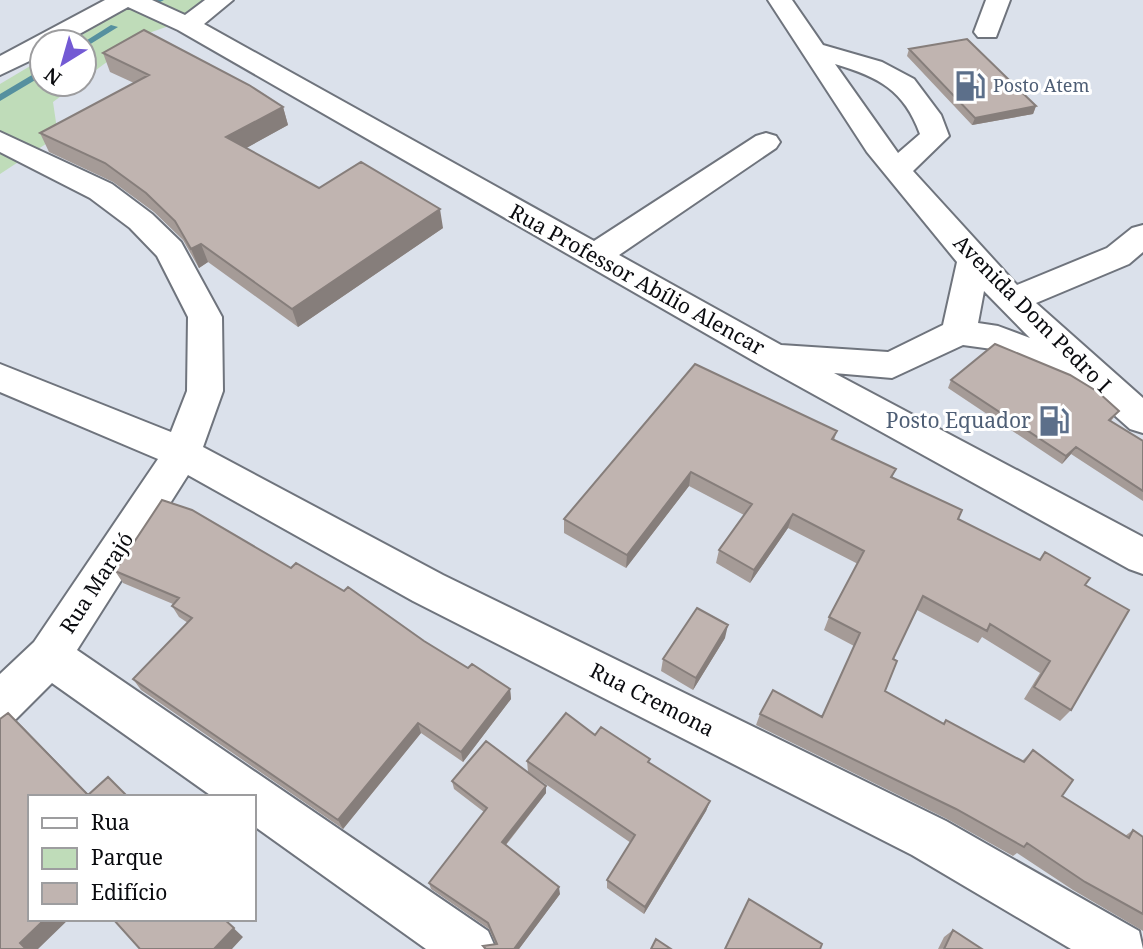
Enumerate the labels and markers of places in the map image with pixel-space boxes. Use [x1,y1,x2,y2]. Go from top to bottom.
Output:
fuel station icon: Posto Atem [953,69,987,103]
place label: Posto Atem [993,73,1089,97]
fuel station icon: Posto Equador [1037,404,1071,438]
place label: Posto Equador [886,406,1031,434]

